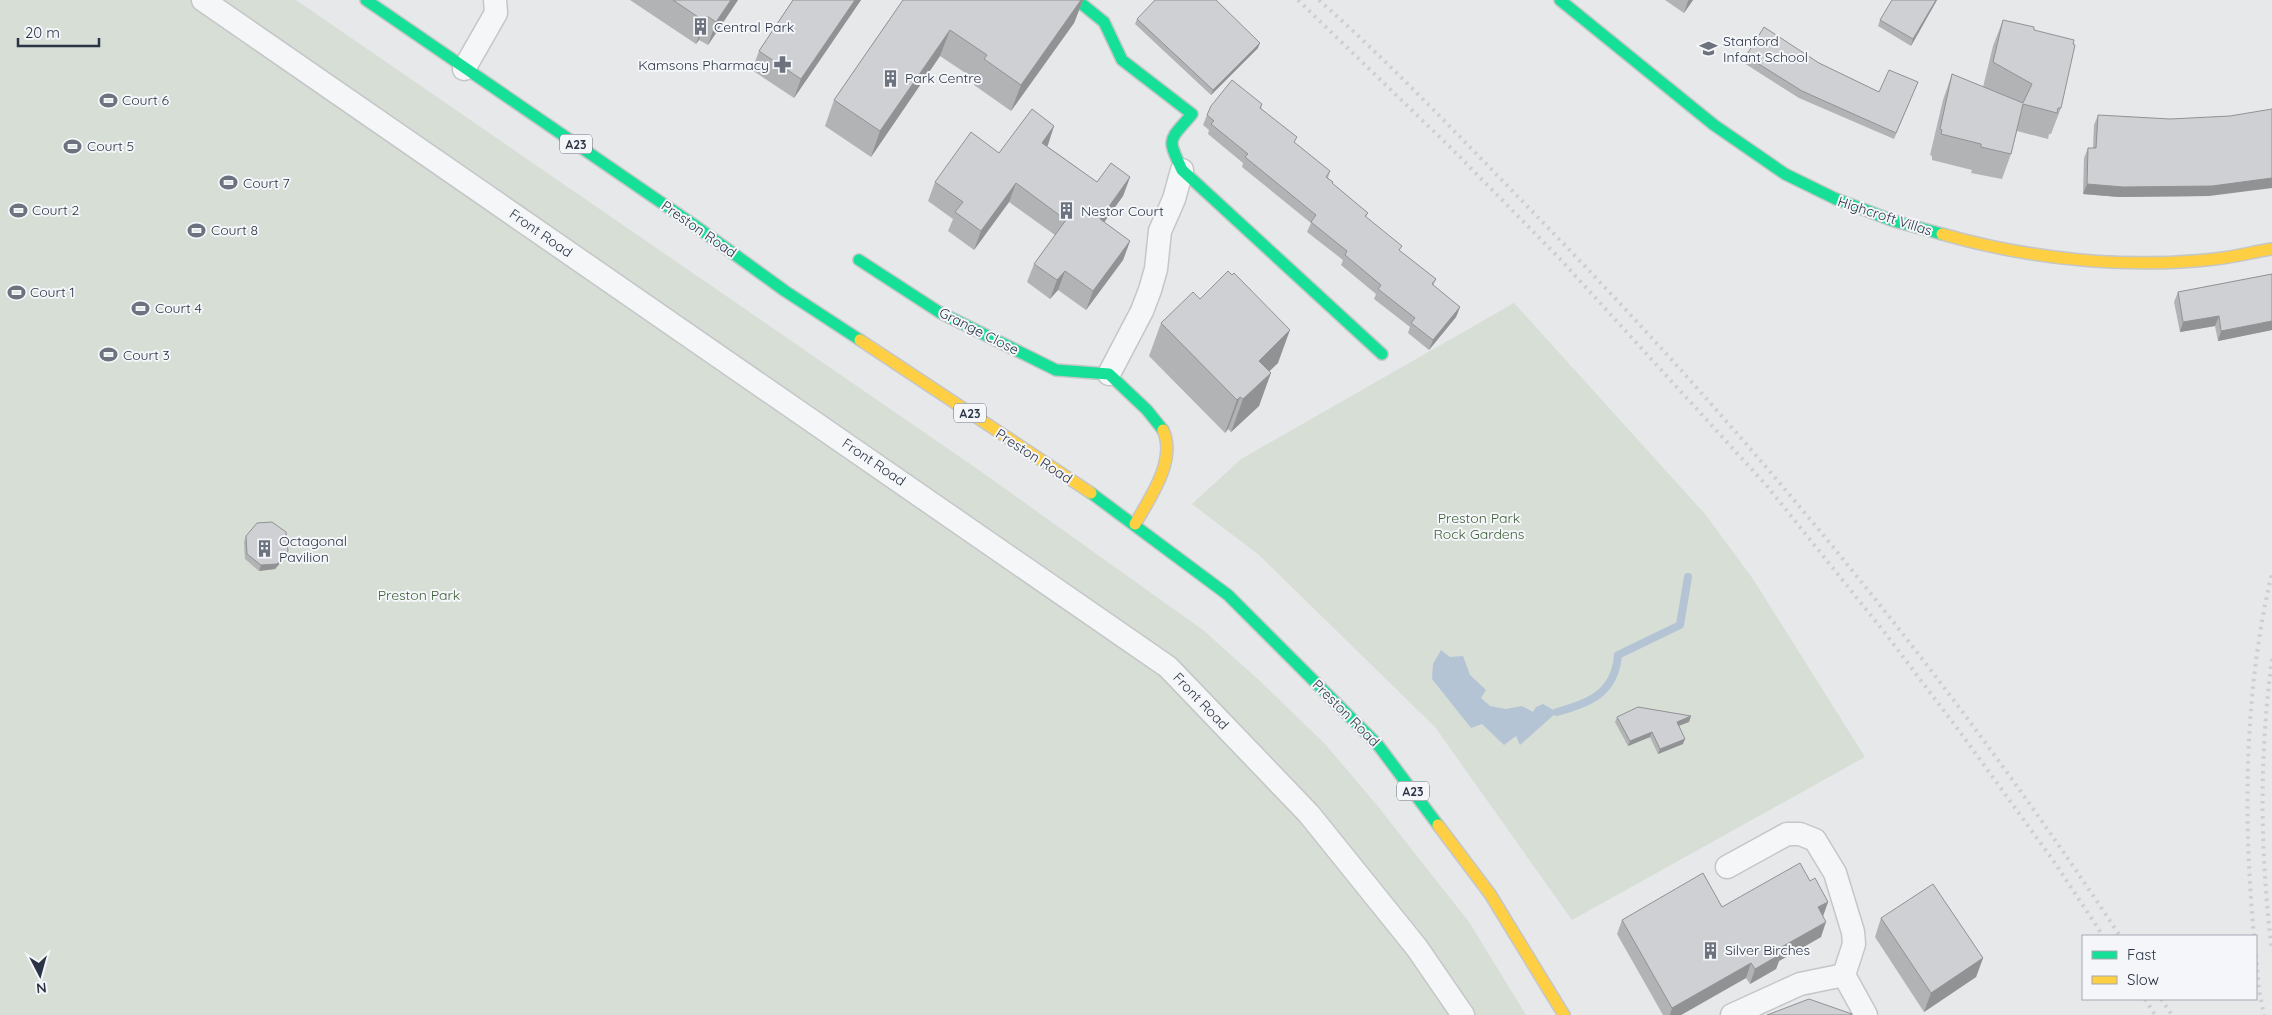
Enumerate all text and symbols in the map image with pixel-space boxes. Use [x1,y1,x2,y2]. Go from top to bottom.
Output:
scale bar [18,15,99,47]
building icon: Central Park [690,17,710,37]
place label: Central Park [714,18,794,36]
text: 20 m [25,23,60,42]
place label: Stanford Infant School [1723,32,1808,66]
school or university icon: Stanford Infant School [1699,39,1719,59]
pharmacy icon: Kamsons Pharmacy [773,55,793,75]
place label: Kamsons Pharmacy [638,56,769,74]
building icon: Park Centre [881,68,901,88]
place label: Park Centre [905,69,981,87]
sports icon: Court 6 [98,90,118,110]
place label: Court 6 [122,91,170,109]
road number: A23 [560,134,592,154]
sports icon: Court 5 [63,136,83,156]
place label: Court 5 [87,137,134,155]
sports icon: Court 7 [219,173,239,193]
place label: Court 7 [243,174,290,192]
street label: Highcroft Villas [1836,192,1934,240]
street label: Preston Road [658,196,740,262]
sports icon: Court 2 [8,200,28,220]
place label: Court 2 [32,201,80,219]
building icon: Nestor Court [1057,201,1077,221]
place label: Nestor Court [1081,202,1164,220]
street label: Front Road [506,205,576,261]
sports icon: Court 8 [187,220,207,240]
place label: Court 8 [211,221,258,239]
sports icon: Court 1 [6,282,26,302]
place label: Court 1 [30,283,75,301]
sports icon: Court 4 [131,298,151,318]
place label: Court 4 [155,299,202,317]
street label: Grange Close [936,303,1022,359]
sports icon: Court 3 [99,345,119,365]
place label: Court 3 [123,346,170,364]
road number: A23 [954,403,986,422]
street label: Preston Road [992,425,1076,487]
street label: Front Road [839,434,909,490]
park label: Preston Park Rock Gardens [1434,509,1524,543]
place label: Octagonal Pavilion [279,532,347,566]
building icon: Octagonal Pavilion [255,539,275,559]
park label: Preston Park [378,586,460,604]
street label: Front Road [1169,669,1233,733]
street label: Preston Road [1309,676,1383,750]
road number: A23 [1397,781,1429,800]
legend [2082,935,2257,1000]
building icon: Silver Birches [1701,940,1721,960]
place label: Silver Birches [1725,941,1810,959]
text: Fast [2127,945,2156,964]
north arrow [15,950,65,1000]
text: Slow [2127,970,2159,989]
text: N [35,978,47,997]

